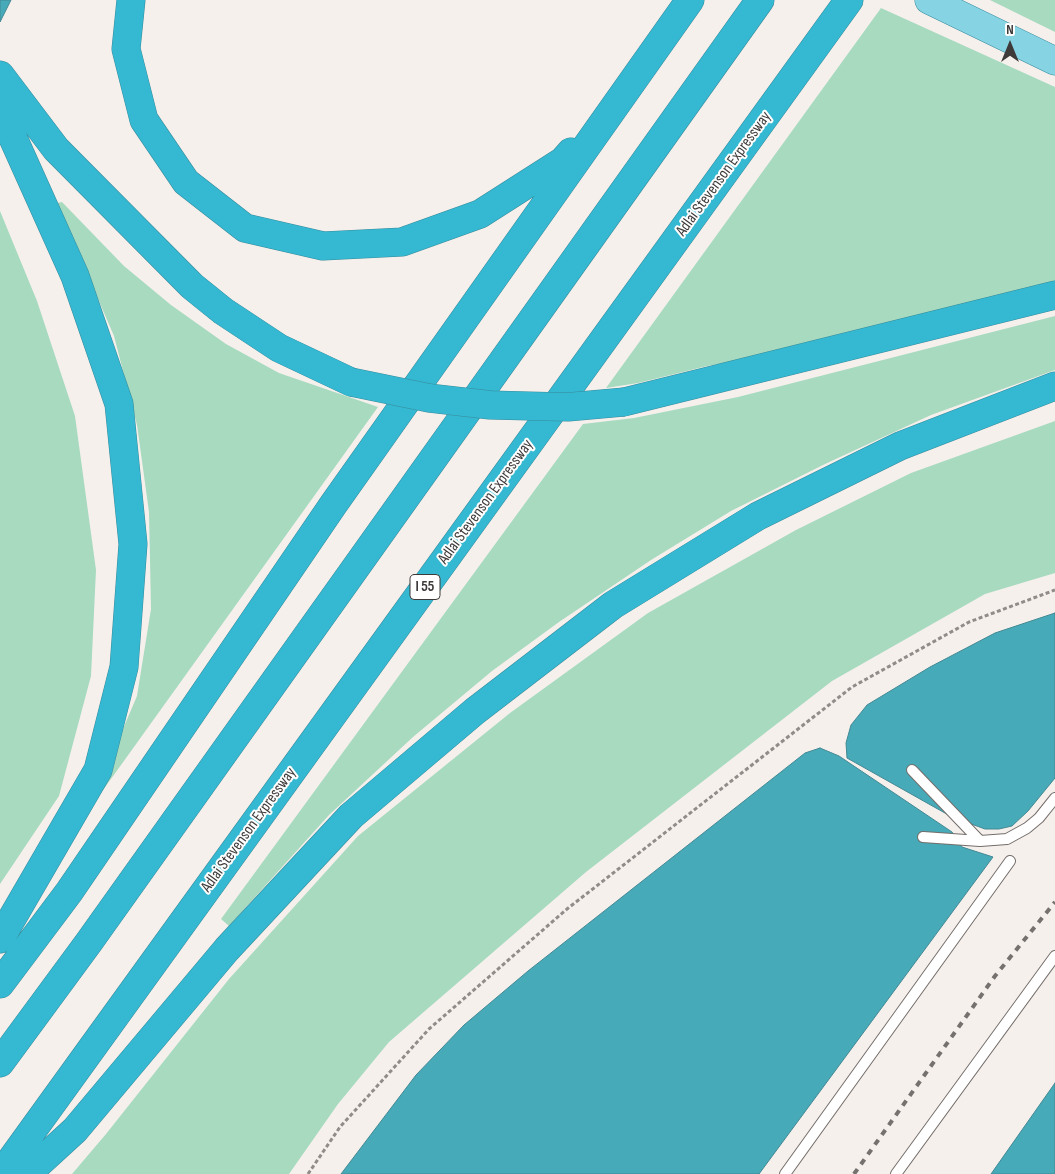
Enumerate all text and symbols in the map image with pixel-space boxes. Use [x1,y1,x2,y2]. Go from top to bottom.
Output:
north arrow [985,20,1035,70]
text: N [1006,21,1014,38]
street label: Adlai Stevenson Expressway [672,108,776,240]
street label: Adlai Stevenson Expressway [434,436,538,568]
road number: I 55 [410,574,440,600]
street label: Adlai Stevenson Expressway [197,764,301,896]

